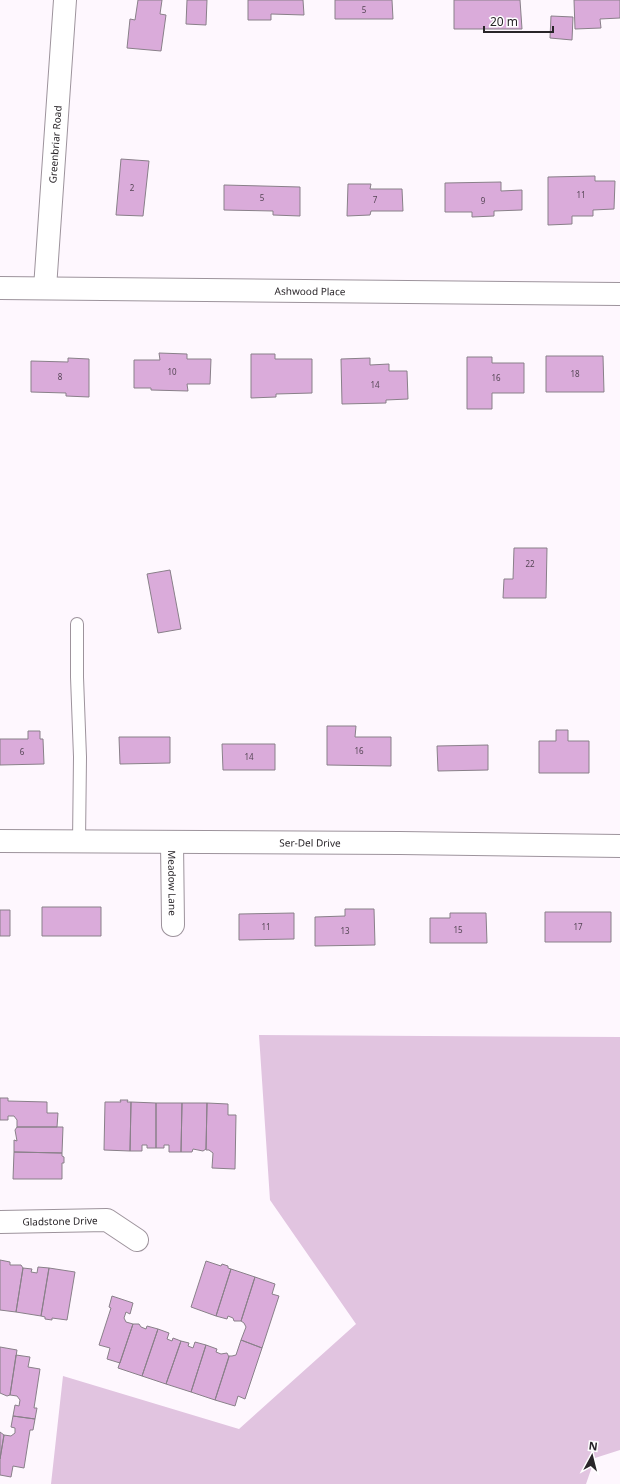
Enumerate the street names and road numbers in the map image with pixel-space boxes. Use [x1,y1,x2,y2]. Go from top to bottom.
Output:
street label: Greenbriar Road [45,105,65,184]
street label: Ashwood Place [274,284,346,298]
street label: Ser-Del Drive [279,835,341,850]
street label: Meadow Lane [165,850,180,916]
street label: Gladstone Drive [22,1213,98,1229]

